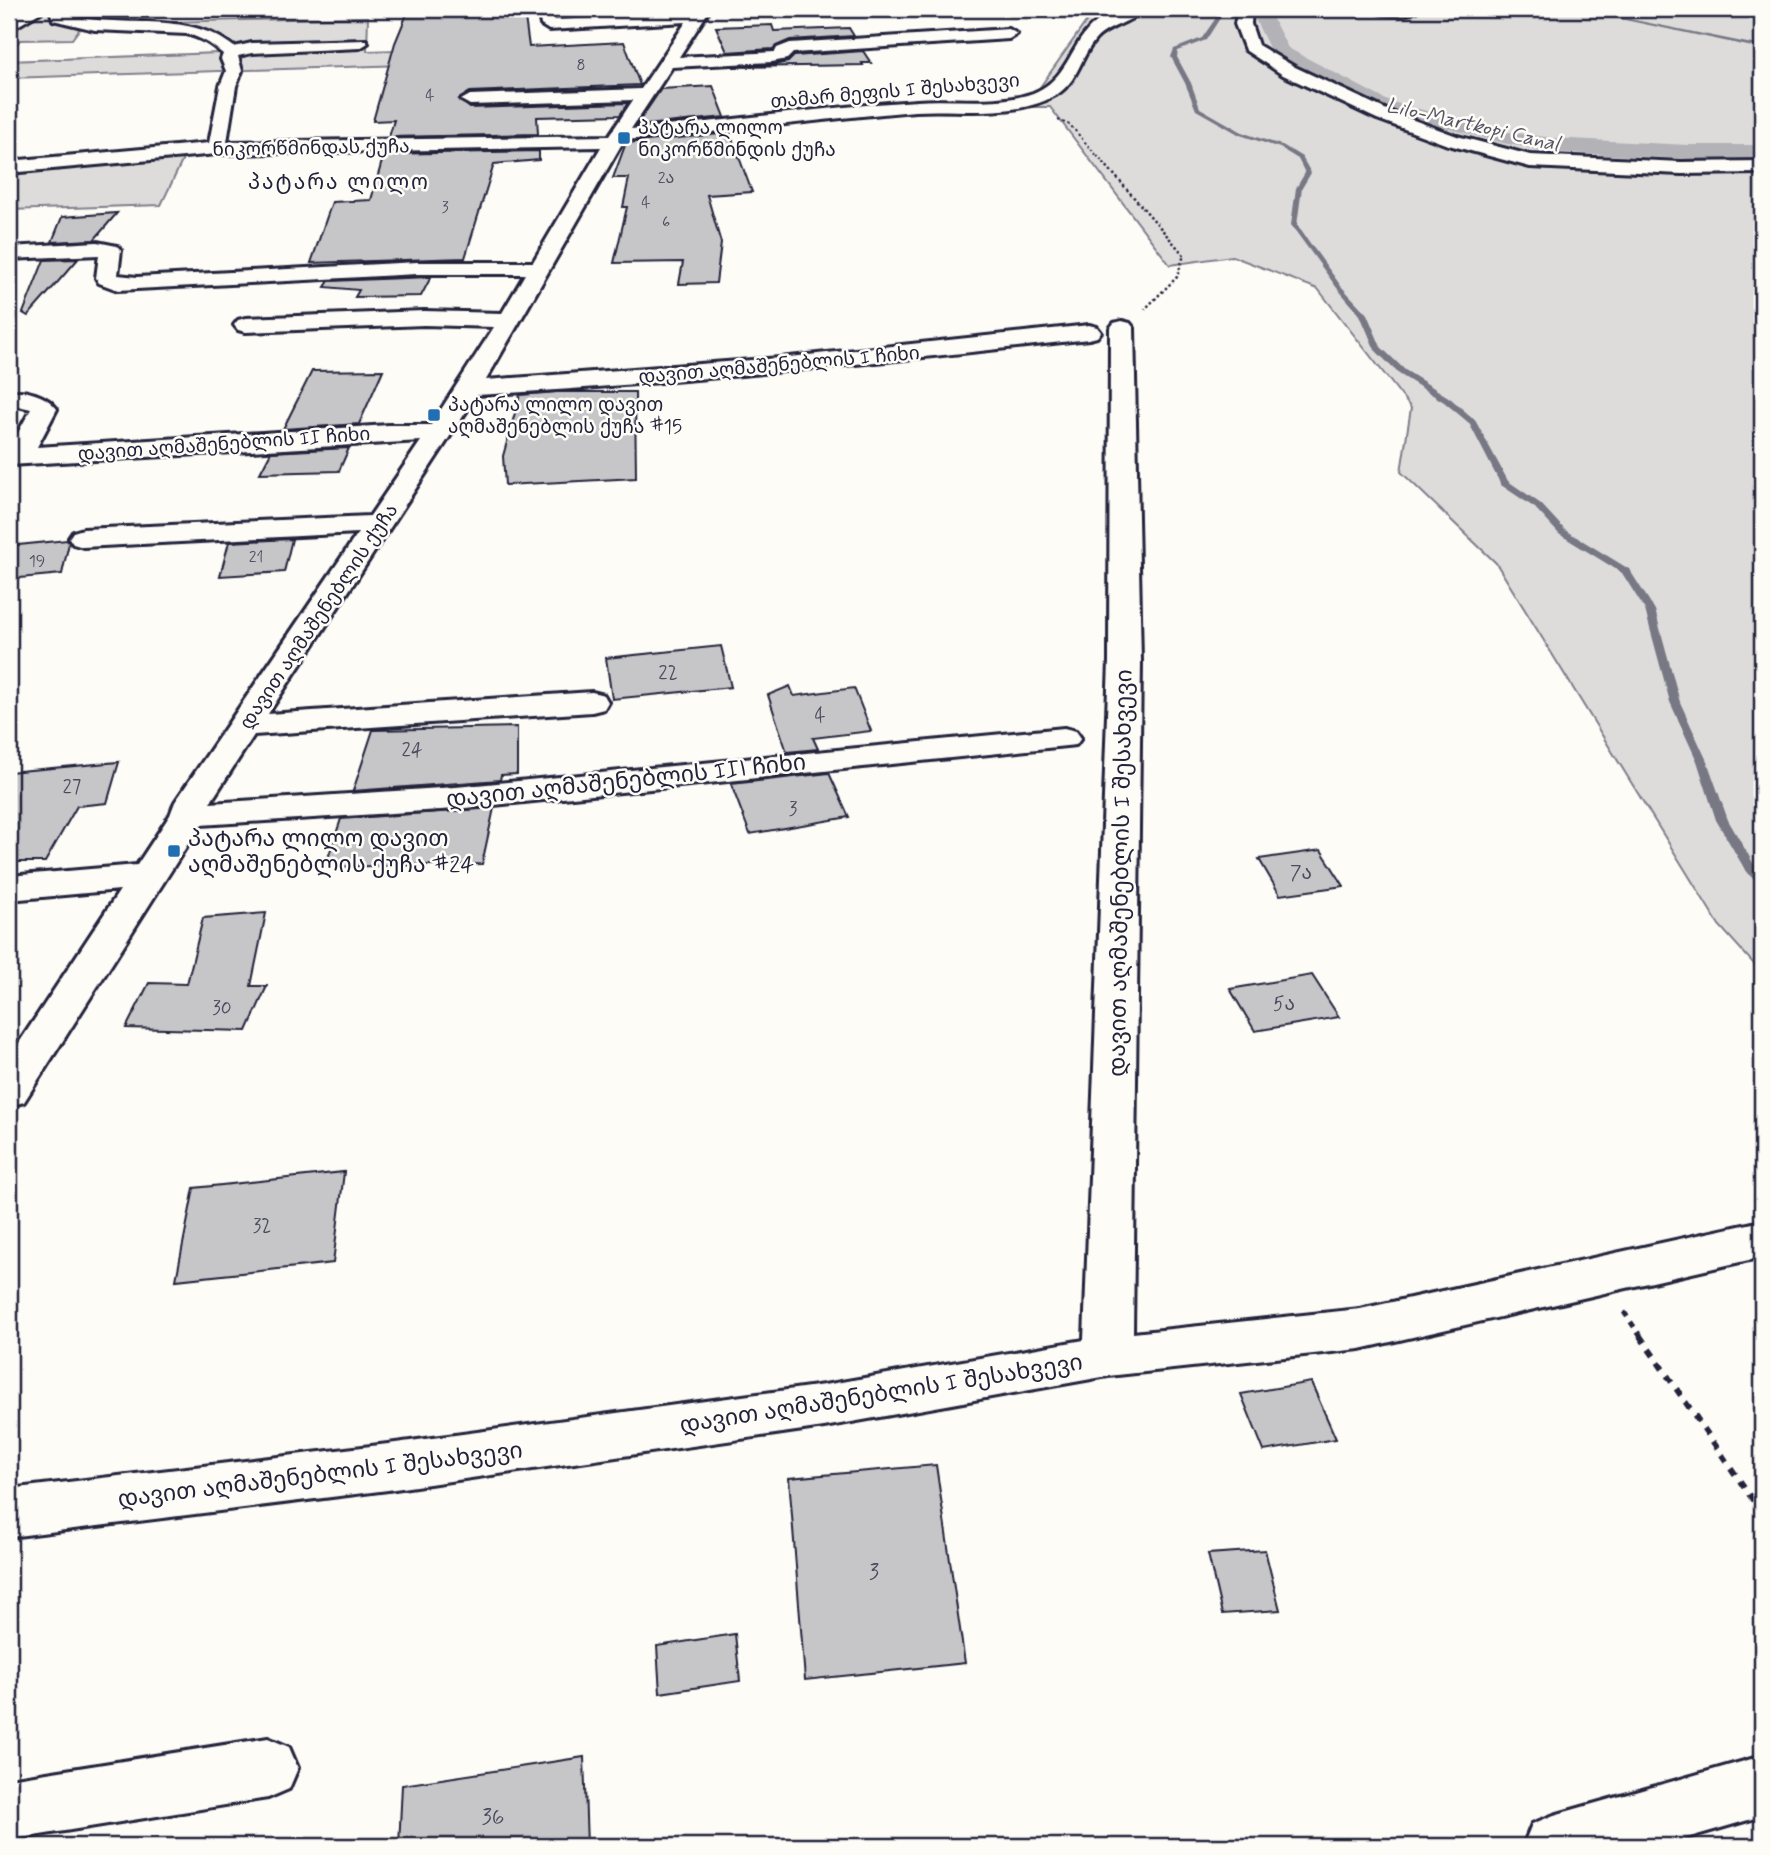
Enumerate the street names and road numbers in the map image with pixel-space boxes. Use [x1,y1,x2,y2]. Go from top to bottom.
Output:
street label: თამარ მეფის I შესახვევი [769,68,1021,115]
street label: ნიკორწმინდას ქუჩა [212,134,410,163]
street label: დავით აღმაშენებლის I ჩიხი [638,341,921,390]
street label: დავით აღმაშენებლის II ჩიხი [77,422,371,467]
street label: დავით აღმაშენებლის ქუჩა [234,499,404,734]
street label: დავით აღმაშენებლის I შესახვევი [1103,669,1141,1077]
street label: დავით აღმაშენებლის III ჩიხი [445,748,808,816]
street label: დავით აღმაშენებლის I შესახვევი [678,1348,1085,1442]
street label: დავით აღმაშენებლის I შესახვევი [116,1436,524,1516]

